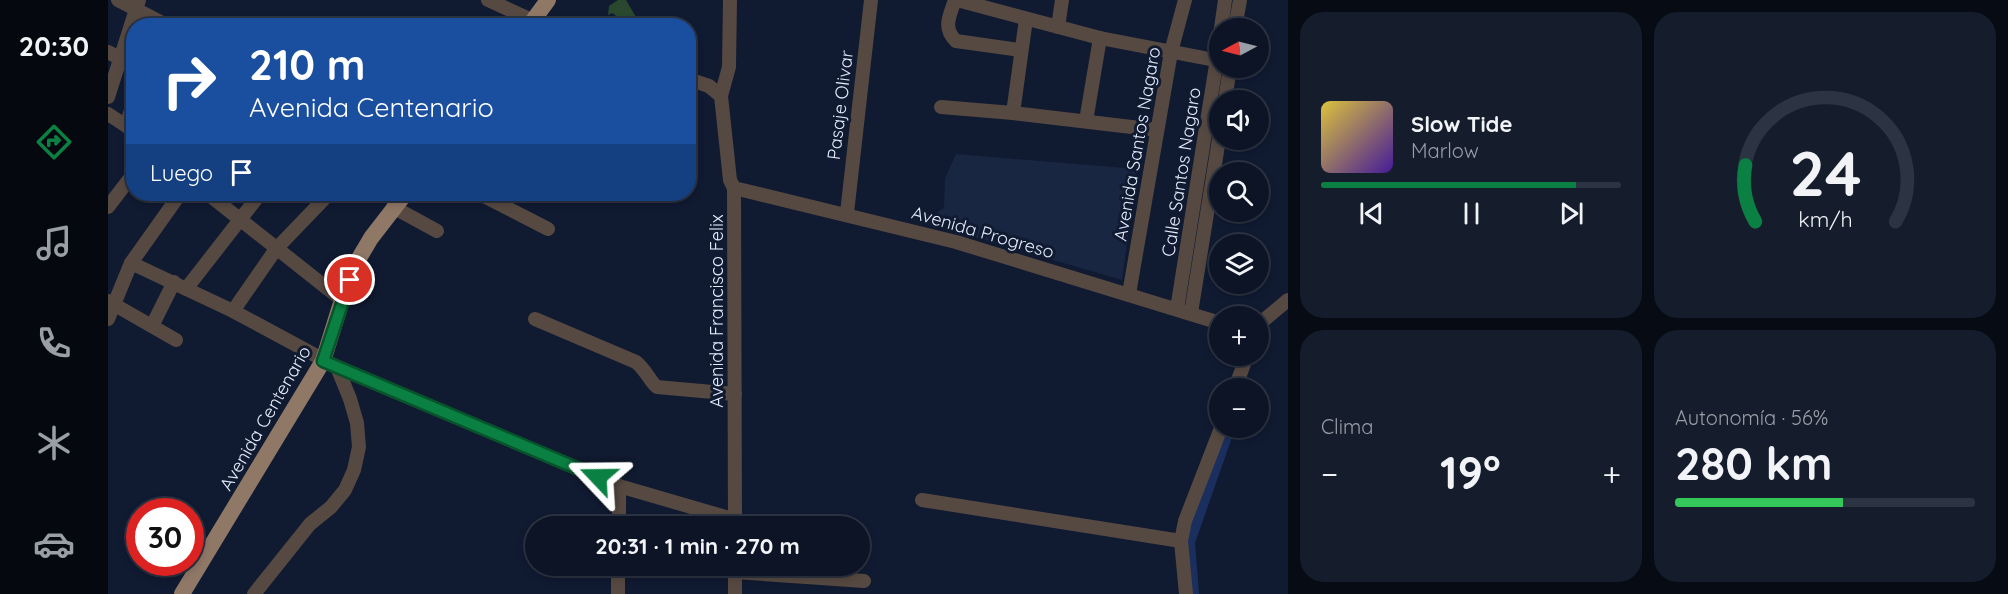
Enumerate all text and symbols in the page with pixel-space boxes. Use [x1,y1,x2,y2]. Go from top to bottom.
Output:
north arrow [1209,18,1269,78]
map controls [1209,18,1269,438]
text: 20:30 [19,29,89,63]
text: 210 m [249,38,366,91]
icon: right [150,42,228,120]
street label: Avenida Santos Nagaro [1109,45,1165,243]
street label: Pasaje Olivar [822,49,858,161]
street label: Calle Santos Nagaro [1156,86,1206,258]
text: Avenida Centenario [249,90,494,124]
button: sound [1209,90,1269,150]
text: Slow Tide [1411,110,1512,138]
icon: directions [33,121,75,163]
text: 24 [1789,134,1861,212]
text: Marlow [1411,138,1479,163]
icon: arrive [225,156,258,189]
text: Luego [150,159,213,187]
button: search [1209,162,1269,222]
icon: previous [1355,197,1388,230]
icon: pause [1455,197,1488,230]
icon: next [1555,197,1588,230]
street label: Avenida Progreso [909,201,1057,263]
text: km/h [1798,207,1852,233]
street label: Avenida Francisco Felix [705,214,728,408]
icon: music [33,222,75,264]
button: layers [1209,234,1269,294]
pin [324,254,375,305]
icon: arrive [333,263,366,296]
button: + [1209,306,1269,366]
icon: phone [33,322,75,364]
street label: Avenida Centenario [214,342,316,494]
button: − [1209,378,1269,438]
text: Autonomía · 56% [1675,405,1828,430]
text: Clima [1321,414,1373,439]
icon: climate [33,422,75,464]
text: 280 km [1675,435,1833,491]
text: 19° [1440,444,1501,500]
position arrow [566,445,630,509]
text: − [1321,453,1338,494]
text: + [1602,453,1621,494]
speed limit sign: 30 [126,498,204,576]
icon: car [33,523,75,565]
text: 20:31 · 1 min · 270 m [595,532,800,560]

